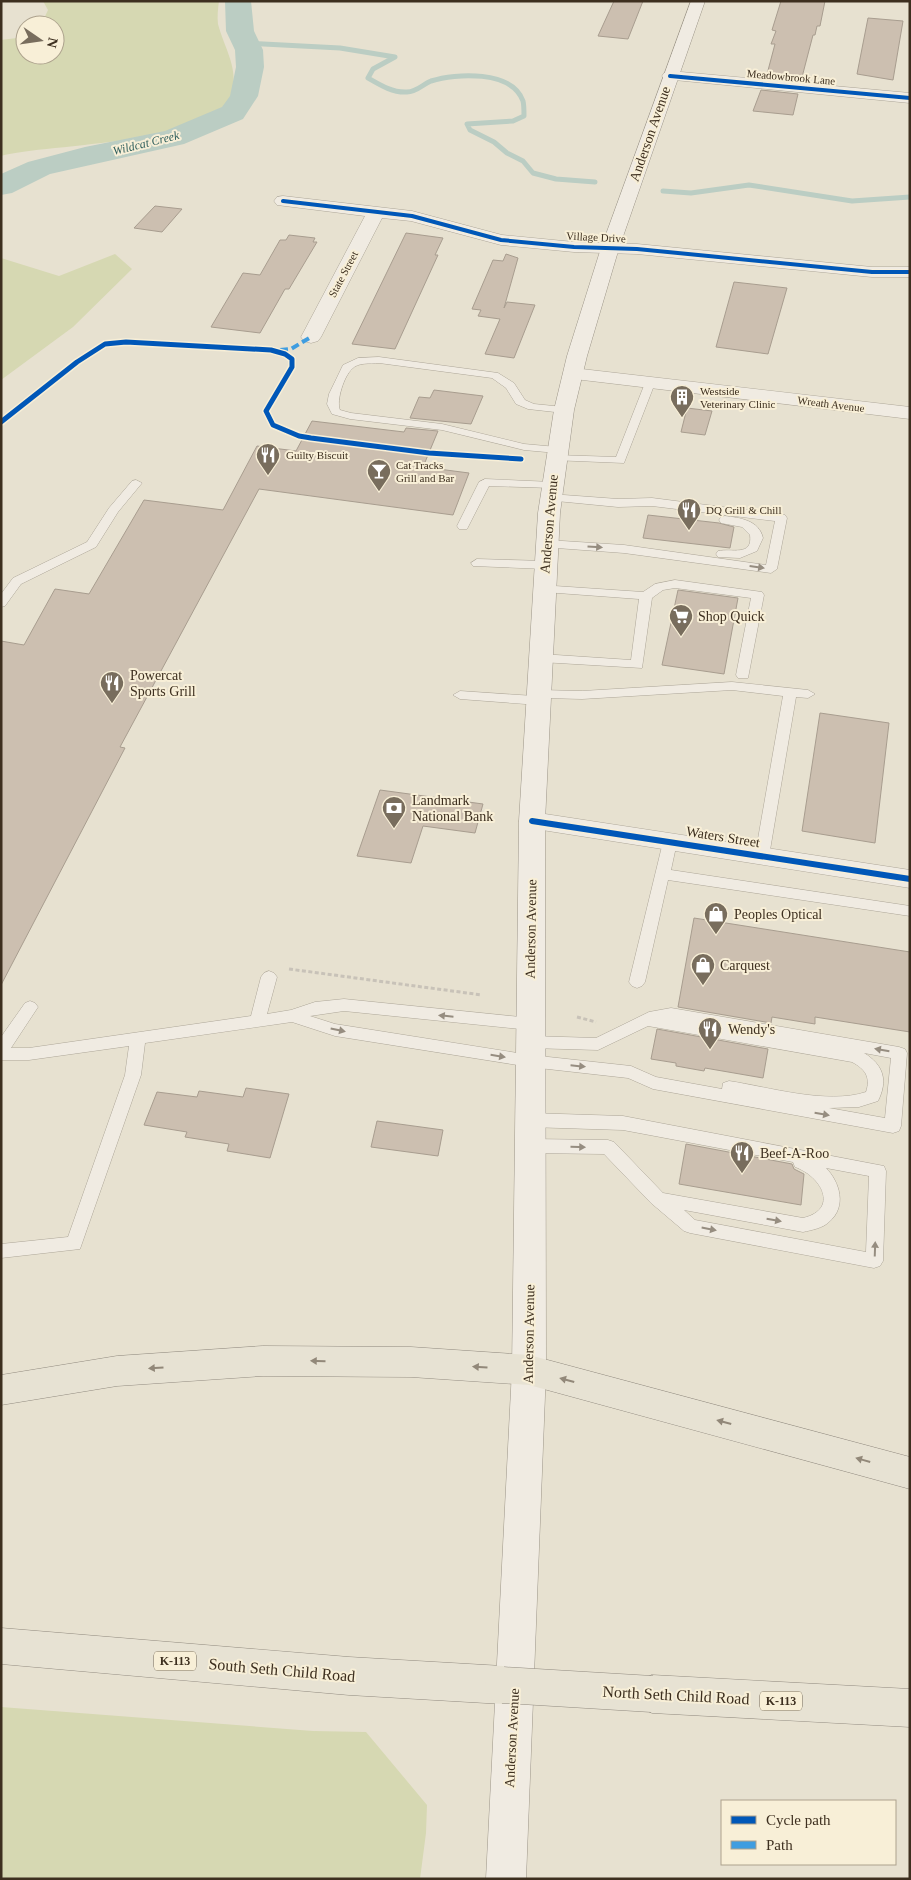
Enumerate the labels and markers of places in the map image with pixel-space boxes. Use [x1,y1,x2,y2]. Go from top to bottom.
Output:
building icon: Westside Veterinary Clinic [669,384,695,418]
place label: Westside Veterinary Clinic [700,385,776,410]
restaurant icon: Guilty Biscuit [255,442,281,476]
place label: Guilty Biscuit [286,449,348,461]
bar icon: Cat Tracks Grill and Bar [366,458,392,492]
place label: Cat Tracks Grill and Bar [396,459,454,484]
restaurant icon: DQ Grill & Chill [676,497,702,531]
place label: DQ Grill & Chill [706,504,781,516]
supermarket icon: Shop Quick [668,603,694,637]
place label: Shop Quick [698,609,765,624]
place label: Powercat Sports Grill [130,668,196,699]
restaurant icon: Powercat Sports Grill [99,670,125,704]
place label: Landmark National Bank [412,793,493,824]
bank icon: Landmark National Bank [381,795,407,829]
shop icon: Peoples Optical [703,901,729,935]
place label: Peoples Optical [734,907,822,922]
shop icon: Carquest [690,952,716,986]
place label: Carquest [720,958,770,973]
restaurant icon: Wendy's [697,1016,723,1050]
place label: Wendy's [728,1022,775,1037]
restaurant icon: Beef-A-Roo [729,1140,755,1174]
place label: Beef-A-Roo [760,1146,829,1161]

